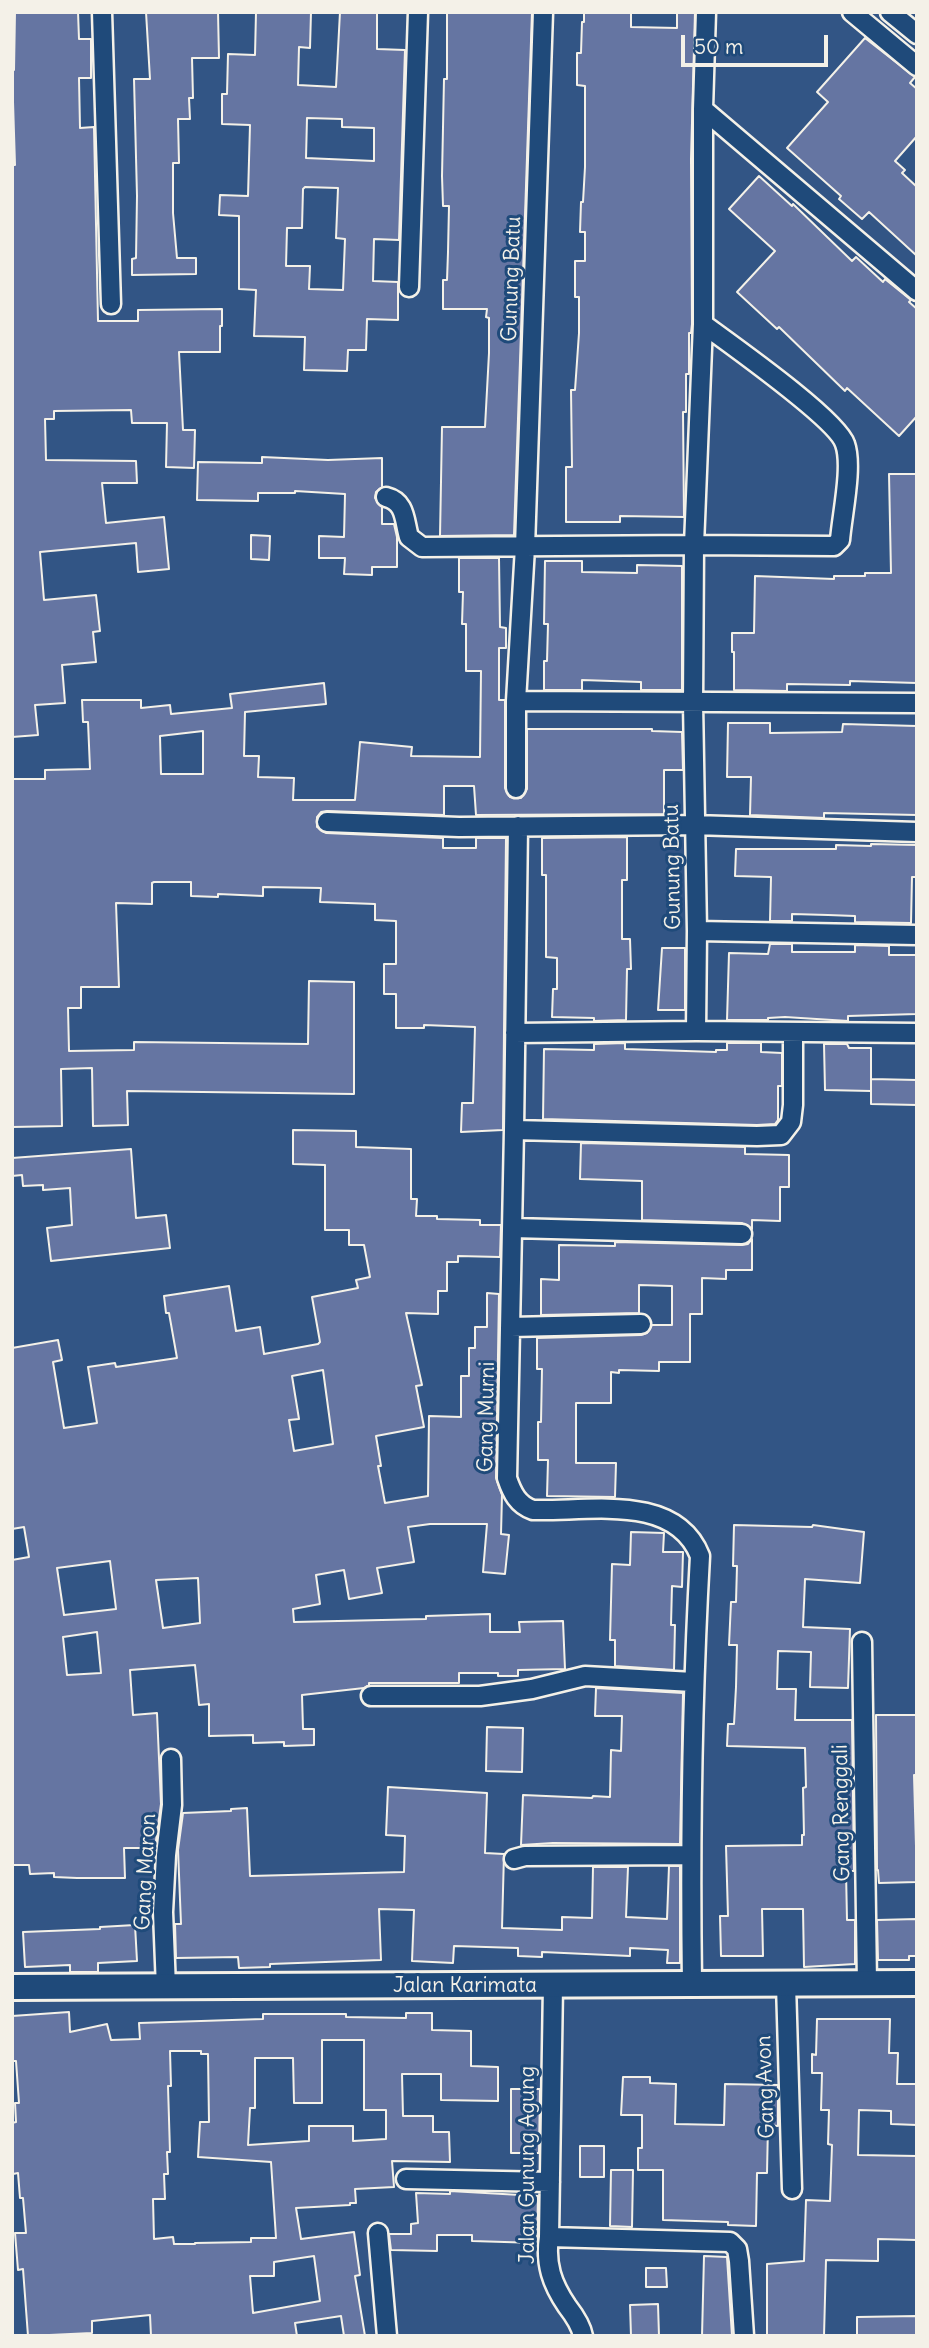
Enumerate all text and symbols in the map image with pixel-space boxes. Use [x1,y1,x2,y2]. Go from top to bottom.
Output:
scale bar [684,21,831,65]
text: 50 m [694,33,743,60]
street label: Gunung Batu [497,216,527,342]
street label: Gunung Batu [659,804,687,930]
street label: Gang Murni [473,1361,501,1473]
street label: Gang Renggali [828,1744,856,1882]
street label: Gang Maron [130,1813,162,1931]
street label: Jalan Karimata [393,1973,537,1999]
street label: Gang Avon [752,2035,780,2139]
street label: Jalan Gunung Agung [515,2066,541,2264]

